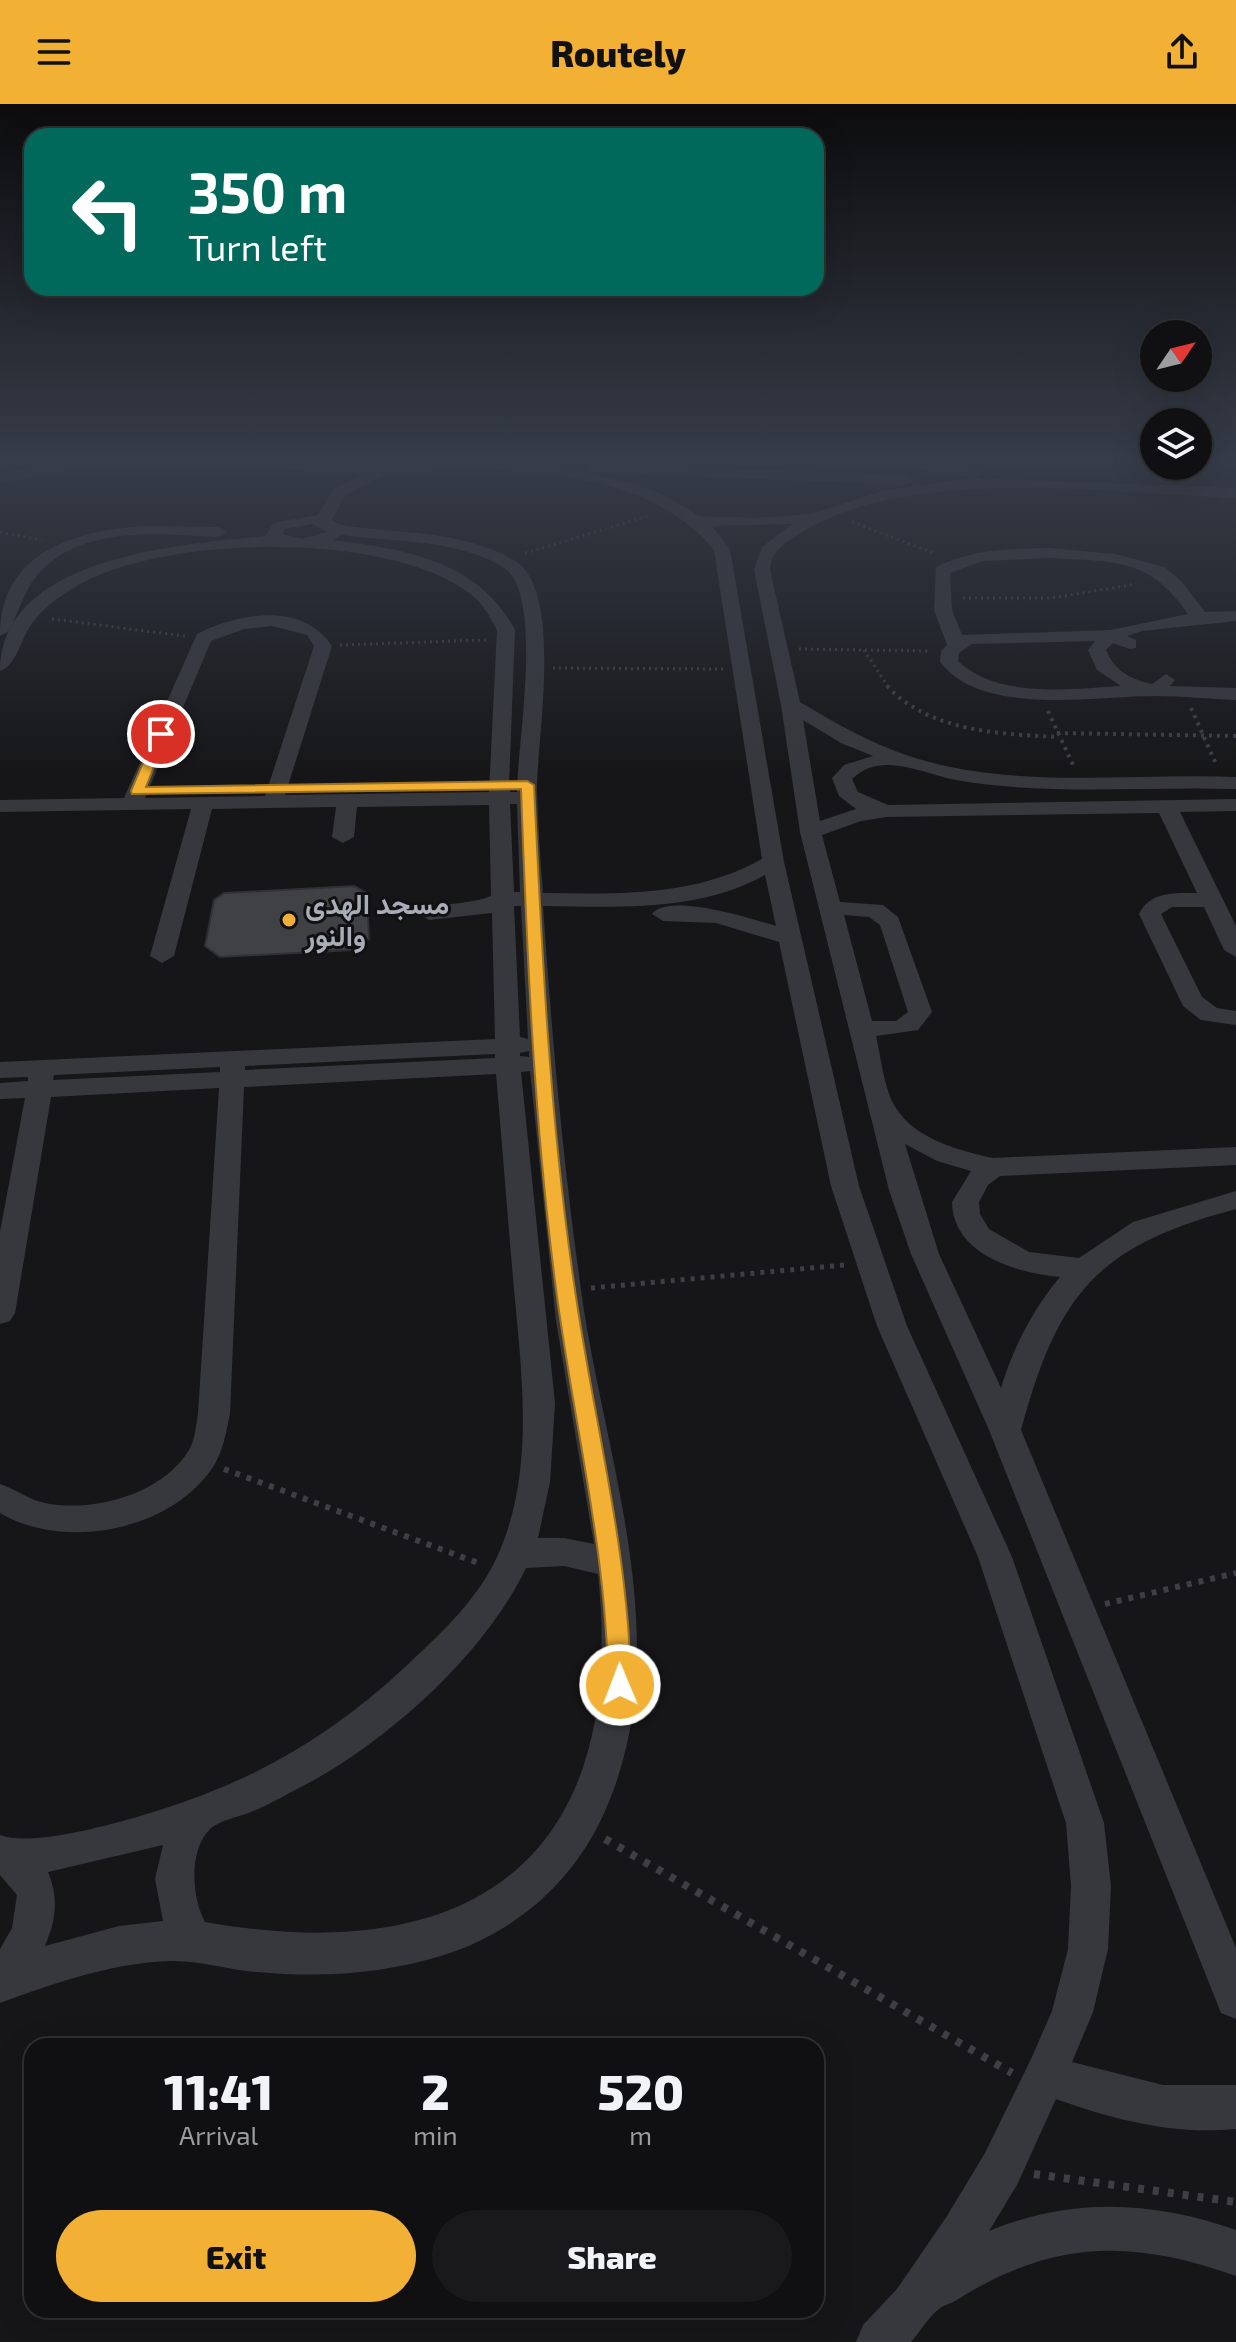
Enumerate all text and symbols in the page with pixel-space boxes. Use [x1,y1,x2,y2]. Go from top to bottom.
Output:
icon: menu [32,30,76,74]
icon: share [1160,30,1204,74]
text: Routely [550,31,686,74]
text: 350 m [188,157,347,224]
icon: left [56,160,160,264]
text: Turn left [188,225,327,268]
north arrow [1140,320,1212,392]
map controls [1140,320,1212,480]
button: layers [1140,408,1212,480]
pin [127,700,195,768]
icon: arrive [139,712,183,756]
place label: مسجد الهدى والنور [304,886,449,954]
marker: مسجد الهدى والنور [280,911,298,929]
position arrow [578,1643,662,1727]
text: 11:41 [164,2062,273,2120]
text: 2 [421,2062,450,2120]
text: 520 [598,2062,684,2120]
text: Arrival [179,2119,258,2150]
text: min [413,2119,458,2150]
text: m [629,2119,652,2150]
button: Exit [56,2210,416,2302]
button: Share [432,2210,792,2302]

